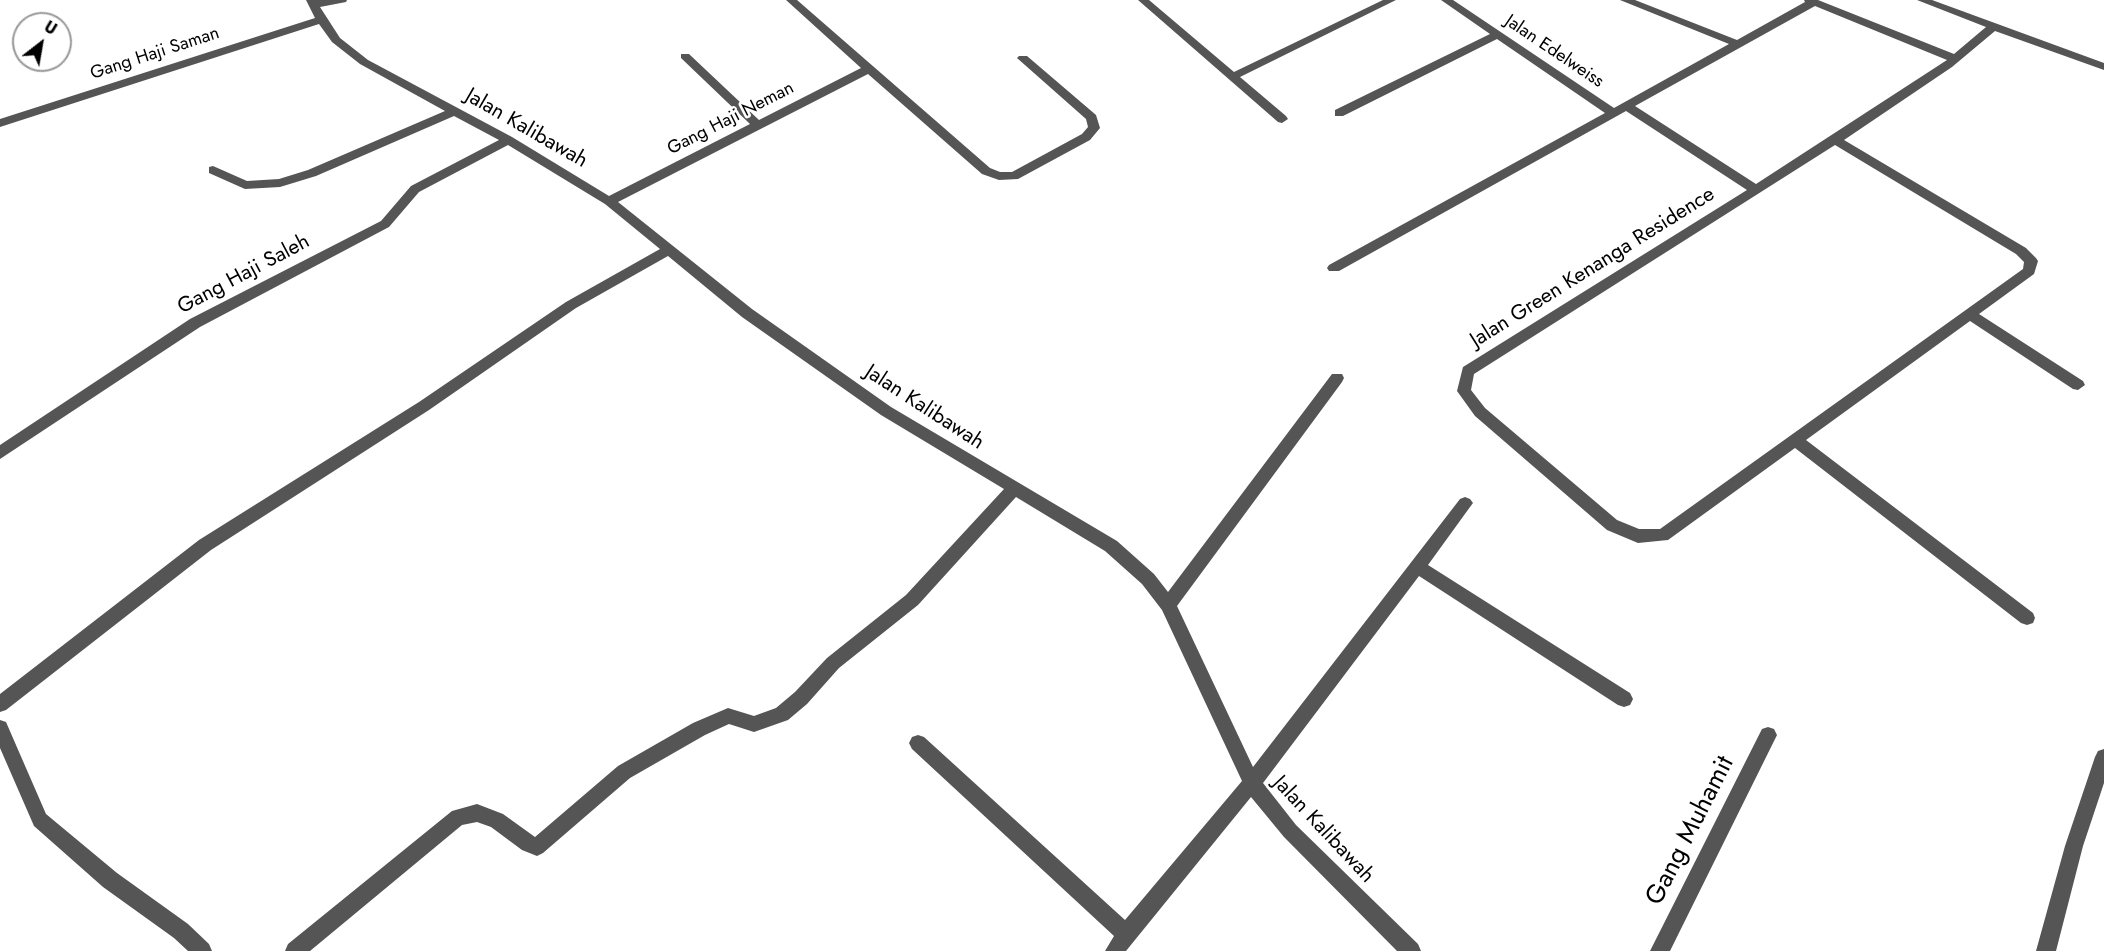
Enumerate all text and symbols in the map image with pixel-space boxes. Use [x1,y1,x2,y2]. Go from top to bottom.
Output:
street label: Jalan Edelweiss [1500,11,1608,93]
north arrow [12,12,72,72]
text: U [40,15,61,41]
street label: Gang Haji Saman [88,23,222,85]
street label: Gang Haji Neman [664,78,798,160]
street label: Jalan Kalibawah [460,84,592,174]
street label: Jalan Green Kenanga Residence [1466,182,1720,354]
street label: Gang Haji Saleh [174,230,314,320]
street label: Jalan Kalibawah [860,360,988,456]
street label: Gang Muhamit [1640,751,1742,911]
street label: Jalan Kalibawah [1267,771,1379,889]

